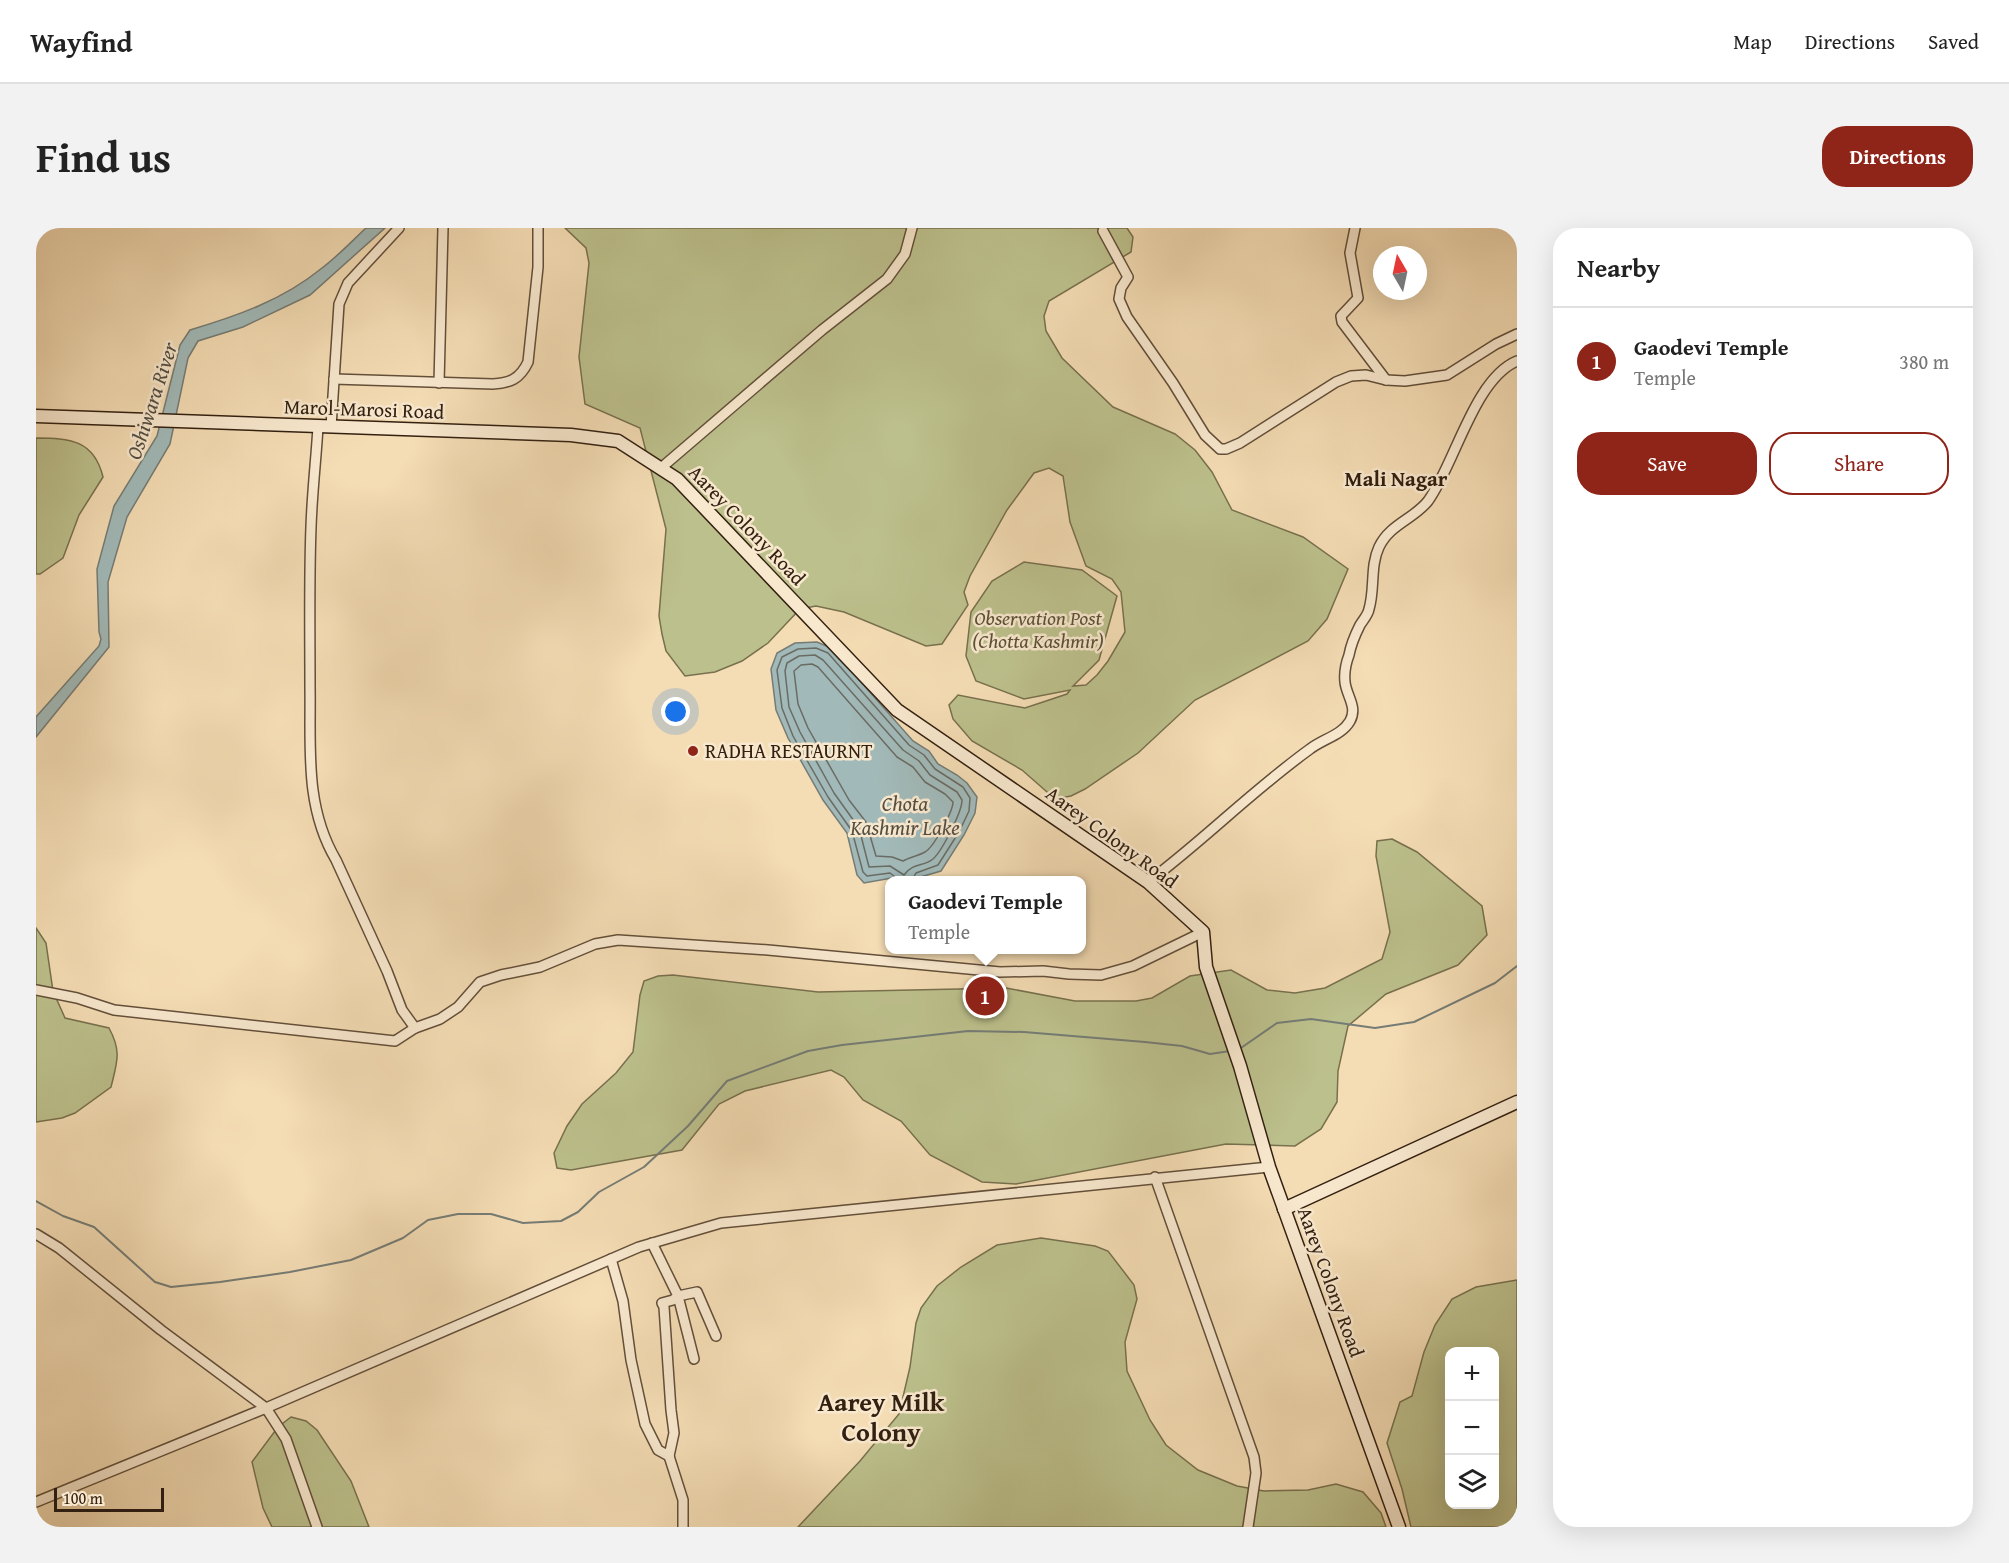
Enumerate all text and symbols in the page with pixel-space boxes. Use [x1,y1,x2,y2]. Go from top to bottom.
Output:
text: Wayfind [30,21,132,62]
text: Map [1733,26,1772,57]
text: Directions [1805,26,1895,57]
text: Saved [1928,26,1979,57]
text: Find us [36,126,171,187]
button: Directions [1822,126,1973,187]
north arrow [1373,246,1427,300]
text: Nearby [1577,248,1660,287]
text: Gaodevi Temple [1634,331,1789,363]
water label: Oshiwara River [118,337,185,464]
text: 1 [1591,347,1602,376]
text: 380 m [1899,347,1949,376]
text: Temple [1634,363,1696,392]
street label: Marol-Marosi Road [283,391,445,426]
button: Save [1577,432,1757,495]
button: Share [1769,432,1949,495]
street label: Aarey Colony Road [682,458,813,592]
district label: Mali Nagar [1345,463,1448,494]
park label: Observation Post (Chotta Kashmir) [972,603,1104,655]
your location [661,697,690,726]
place label: RADHA RESTAURNT [705,736,872,765]
marker: RADHA RESTAURNT [686,744,700,758]
street label: Aarey Colony Road [1040,779,1185,895]
water label: Chota Kashmir Lake [849,788,960,843]
popup [885,876,1086,954]
text: Gaodevi Temple [908,885,1063,917]
text: Temple [908,917,970,946]
pin: 1 [966,974,1004,1018]
street label: Aarey Colony Road [1291,1203,1372,1361]
map controls [1445,1347,1499,1509]
button: + [1445,1347,1499,1401]
district label: Aarey Milk Colony [818,1382,945,1451]
button: − [1445,1401,1499,1455]
button: layers [1445,1455,1499,1509]
scale bar [54,1485,164,1512]
text: 100 m [63,1486,103,1510]

